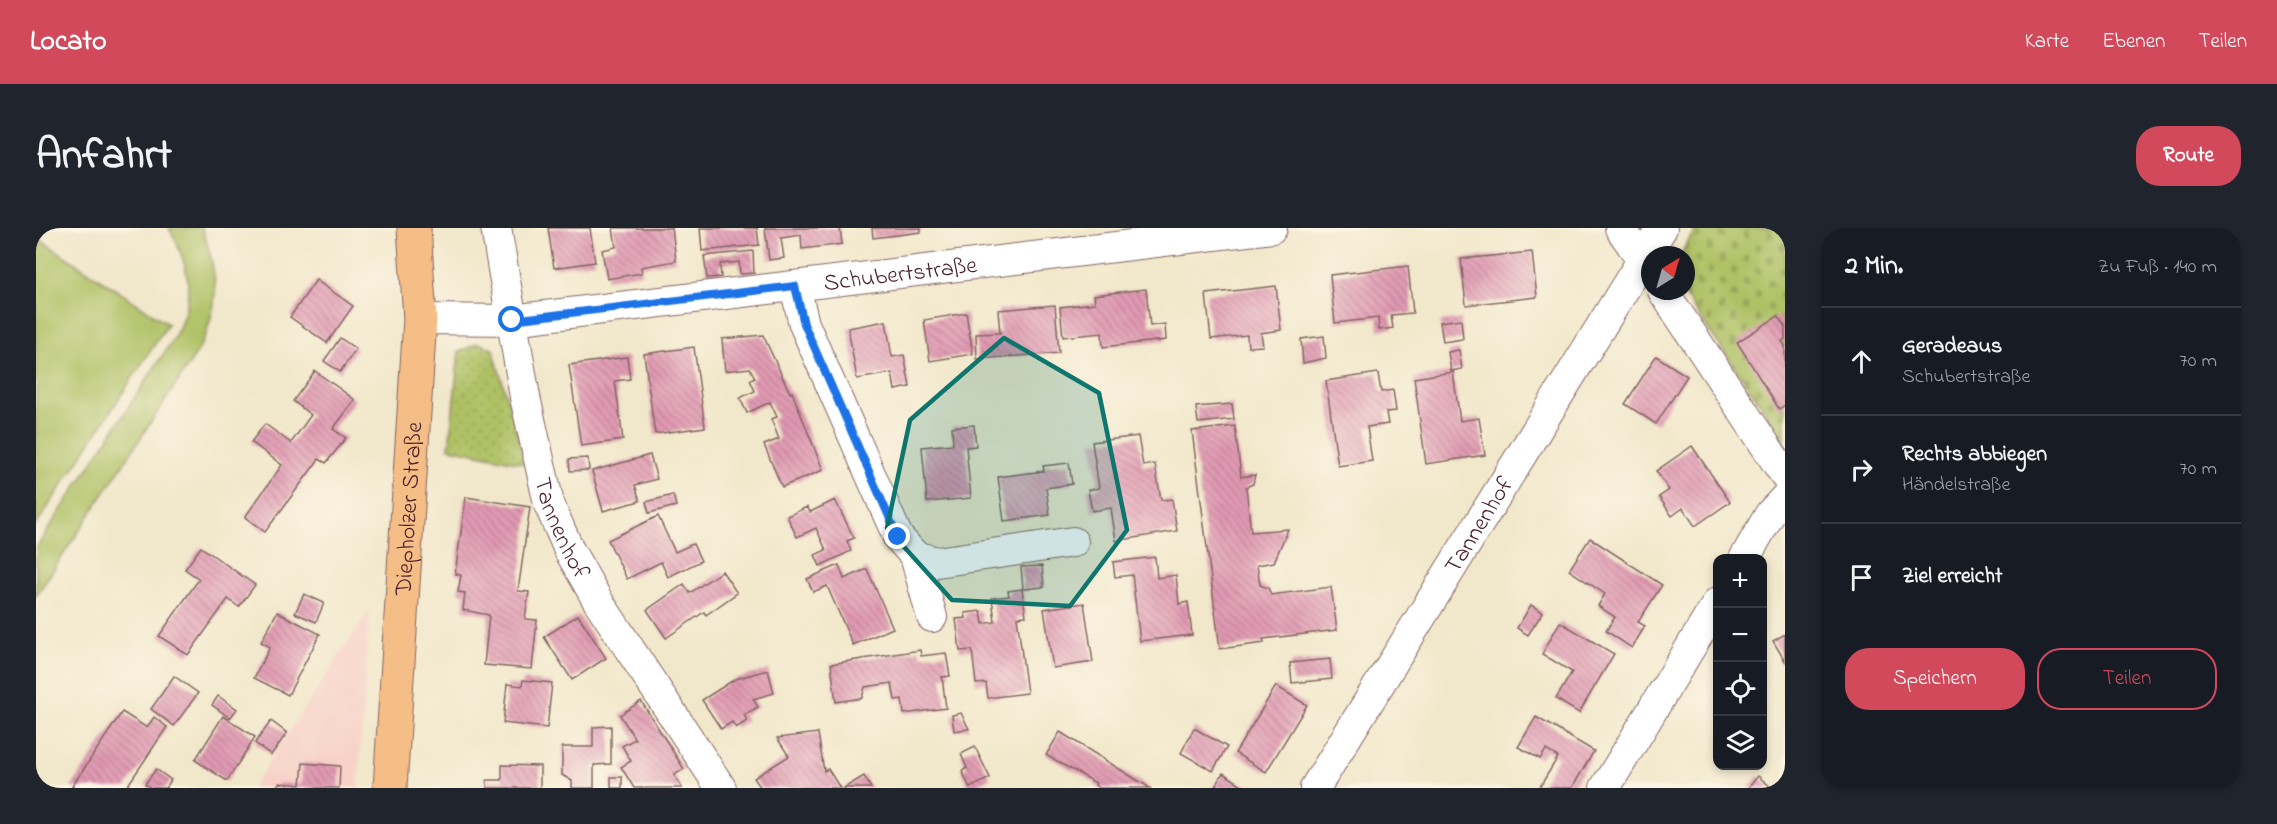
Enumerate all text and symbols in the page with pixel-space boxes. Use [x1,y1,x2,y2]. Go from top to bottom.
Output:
text: Locato [30,22,106,63]
text: Karte [2025,27,2069,57]
text: Ebenen [2102,27,2165,57]
text: Teilen [2198,27,2247,57]
text: Anfahrt [36,126,172,187]
button: Route [2136,126,2241,186]
north arrow [1641,246,1695,300]
text: 2 Min. [1845,248,1903,286]
street label: Schubertstraße [822,249,979,302]
text: Zu Fuß · 140 m [2098,253,2217,282]
route start [498,306,524,332]
text: Geradeaus [1902,331,2002,363]
icon: ahead [1845,345,1878,378]
text: 70 m [2180,347,2217,376]
text: Schubertstraße [1902,363,2030,392]
street label: Diepholzer Straße [387,421,433,598]
text: Rechts abbiegen [1902,439,2047,471]
icon: right [1845,453,1878,486]
text: 70 m [2180,455,2217,484]
street label: Tannenhof [1437,470,1524,581]
text: Händelstraße [1902,471,2010,500]
street label: Tannenhof [524,474,598,587]
route end [884,523,910,549]
map controls [1713,554,1767,770]
button: + [1713,554,1767,608]
icon: arrive [1845,561,1878,594]
text: Ziel erreicht [1902,561,2002,593]
button: − [1713,608,1767,662]
button: Speichern [1845,648,2025,710]
button: Teilen [2037,648,2217,710]
button: locate [1713,662,1767,716]
button: layers [1713,716,1767,770]

